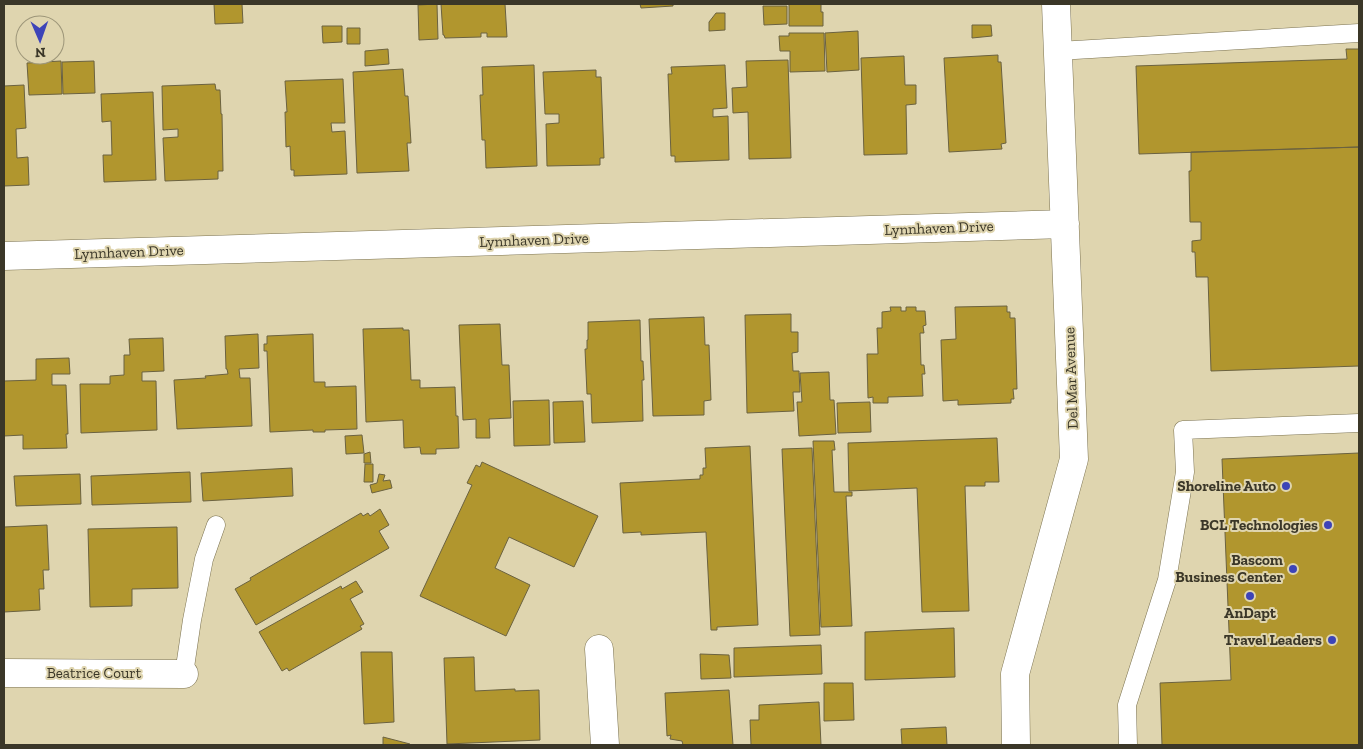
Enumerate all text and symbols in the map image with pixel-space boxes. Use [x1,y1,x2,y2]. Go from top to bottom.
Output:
north arrow [15,15,65,65]
text: N [34,44,46,61]
street label: Lynnhaven Drive [884,217,994,239]
street label: Lynnhaven Drive [479,229,589,251]
street label: Lynnhaven Drive [74,241,184,263]
street label: Del Mar Avenue [1060,327,1082,429]
place label: Shoreline Auto [1177,477,1276,495]
marker: Shoreline Auto [1280,480,1292,492]
place label: BCL Technologies [1200,516,1318,534]
marker: BCL Technologies [1322,519,1334,531]
place label: Bascom Business Center [1175,551,1283,586]
marker: Bascom Business Center [1287,563,1299,575]
marker: AnDapt [1244,590,1256,602]
place label: AnDapt [1224,604,1277,622]
place label: Travel Leaders [1224,631,1322,649]
marker: Travel Leaders [1326,634,1338,646]
street label: Beatrice Court [47,664,142,682]

